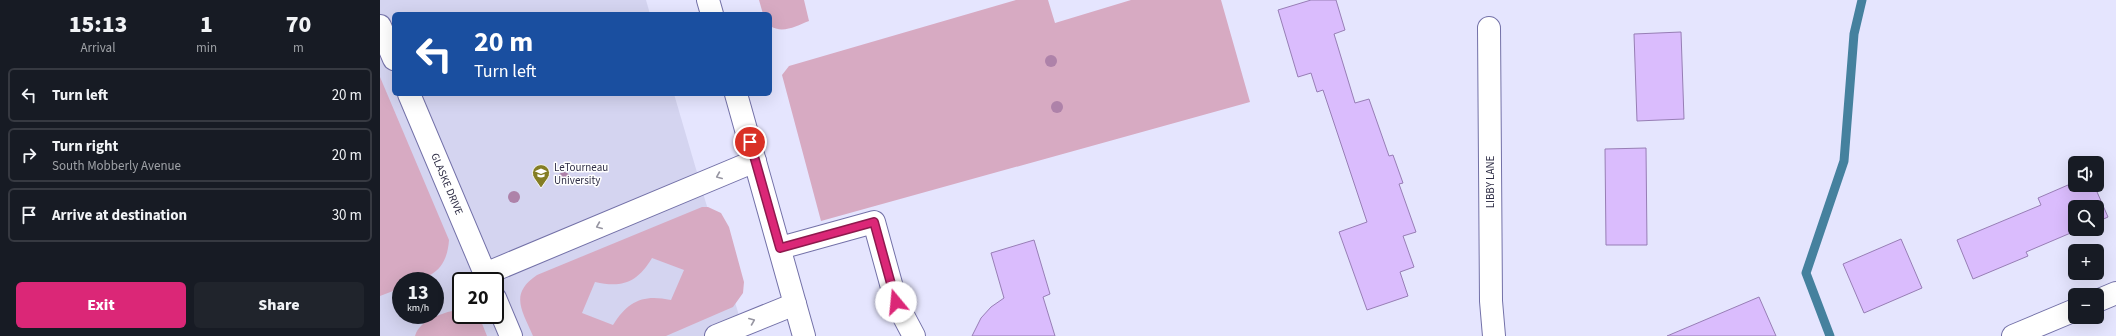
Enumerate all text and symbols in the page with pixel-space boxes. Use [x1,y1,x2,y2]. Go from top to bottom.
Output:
text: 15:13 [69,7,127,42]
text: 1 [200,7,213,42]
text: 70 [286,7,311,42]
text: 20 m [474,22,533,62]
icon: left [408,28,460,80]
text: Arrival [81,39,115,57]
text: min [196,39,217,57]
text: m [293,39,304,57]
text: Turn left [474,59,536,84]
icon: left [18,84,40,106]
text: Turn left [52,85,108,106]
text: 20 m [332,85,362,106]
pin [733,125,767,159]
icon: arrive [739,131,761,153]
text: Turn right [52,136,118,157]
icon: right [18,144,40,166]
text: 20 m [332,145,362,166]
street label: GLASKE DRIVE [427,151,467,217]
street label: LIBBY LANE [1483,155,1498,208]
map controls [2068,156,2104,324]
button: sound [2068,156,2104,192]
text: South Mobberly Avenue [52,157,181,175]
place label: LeTourneau University [554,160,608,188]
school or university icon: LeTourneau University [531,163,551,188]
one-way arrow [716,171,723,179]
button: search [2068,200,2104,236]
icon: arrive [18,204,40,226]
text: Arrive at destination [52,205,187,226]
text: 30 m [332,205,362,226]
one-way arrow [596,221,604,229]
button: + [2068,244,2104,280]
speed limit sign: 20 [452,272,504,324]
text: 13 [407,279,429,307]
position arrow [875,281,917,323]
button: Exit [16,282,186,328]
button: Share [194,282,364,328]
button: − [2068,288,2104,324]
text: km/h [407,301,429,315]
one-way arrow [749,318,756,326]

